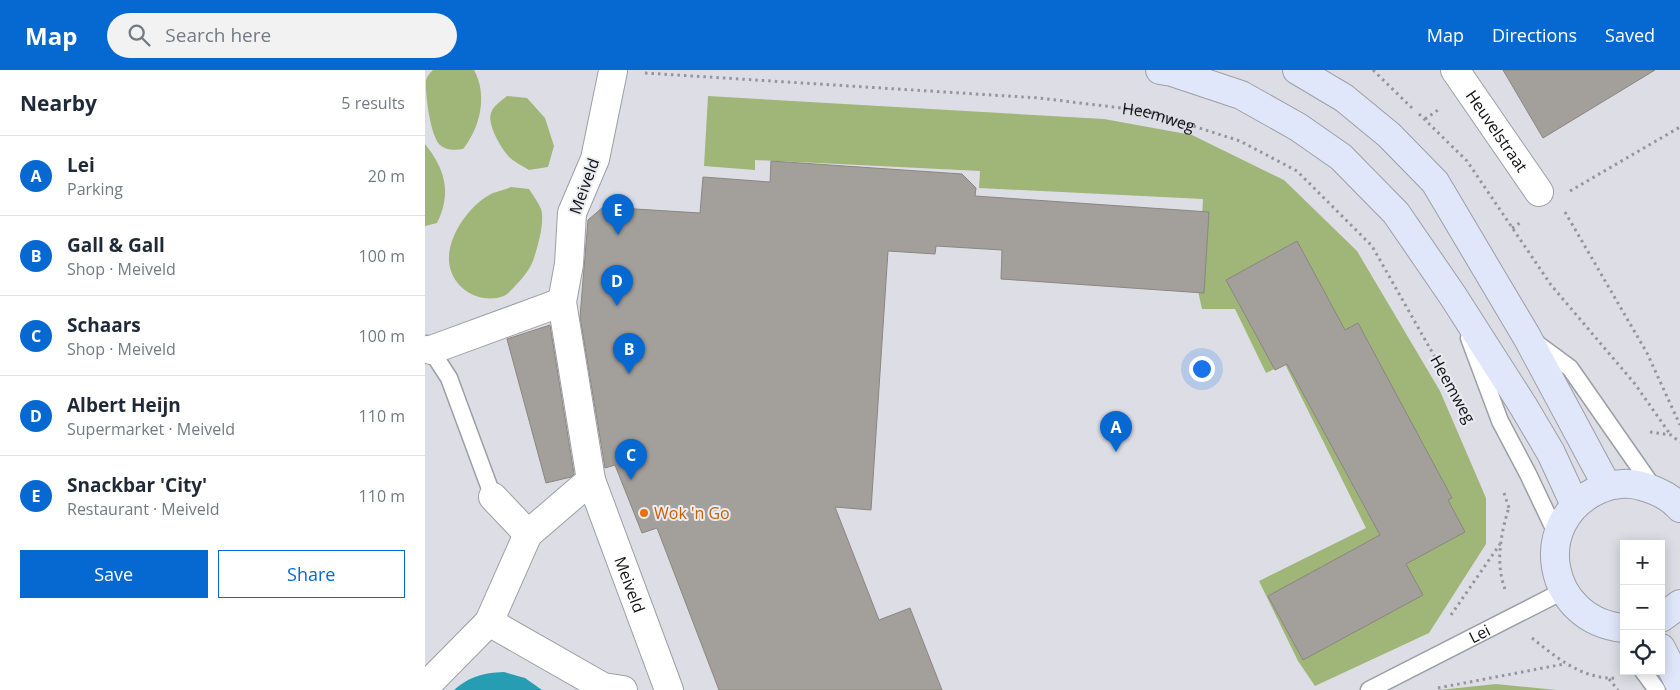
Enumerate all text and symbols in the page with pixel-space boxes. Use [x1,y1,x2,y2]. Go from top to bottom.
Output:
search box [107,13,457,58]
text: Map [25,19,77,52]
icon: search [125,21,153,49]
text: Search here [165,22,271,48]
text: Map [1427,23,1464,47]
text: Directions [1492,23,1577,47]
text: Saved [1605,23,1655,47]
street label: Heuvelstraat [1461,86,1533,177]
text: Nearby [20,89,97,117]
text: 5 results [341,92,405,114]
street label: Heemweg [1121,97,1198,137]
text: Lei [67,152,95,178]
street label: Meiveld [564,155,604,217]
text: A [30,165,42,187]
text: 20 m [368,165,405,187]
text: Parking [67,178,123,200]
pin: E [602,194,634,235]
text: Gall & Gall [67,232,165,258]
text: B [31,245,41,267]
text: 100 m [359,245,405,267]
text: Shop · Meiveld [67,258,176,280]
pin: D [601,265,633,306]
text: Schaars [67,312,141,338]
text: C [31,325,41,347]
text: 100 m [359,325,405,347]
pin: B [613,333,645,374]
text: Shop · Meiveld [67,338,176,360]
street label: Heemweg [1425,351,1481,427]
your location [1189,356,1215,382]
text: Albert Heijn [67,392,181,418]
text: D [30,405,42,427]
text: 110 m [359,405,405,427]
pin: A [1100,411,1132,452]
text: Supermarket · Meiveld [67,418,235,440]
pin: C [615,439,647,480]
text: Snackbar 'City' [67,472,207,498]
text: E [32,485,40,507]
text: 110 m [359,485,405,507]
text: Restaurant · Meiveld [67,498,220,520]
place label: Wok 'n Go [654,502,730,524]
marker: Wok 'n Go [638,507,650,519]
map controls [1620,540,1665,675]
button: + [1620,540,1665,585]
button: Save [20,550,208,598]
button: Share [218,550,405,598]
street label: Meiveld [609,553,650,616]
button: − [1620,585,1665,630]
street label: Lei [1465,619,1494,648]
button: locate [1620,630,1665,675]

